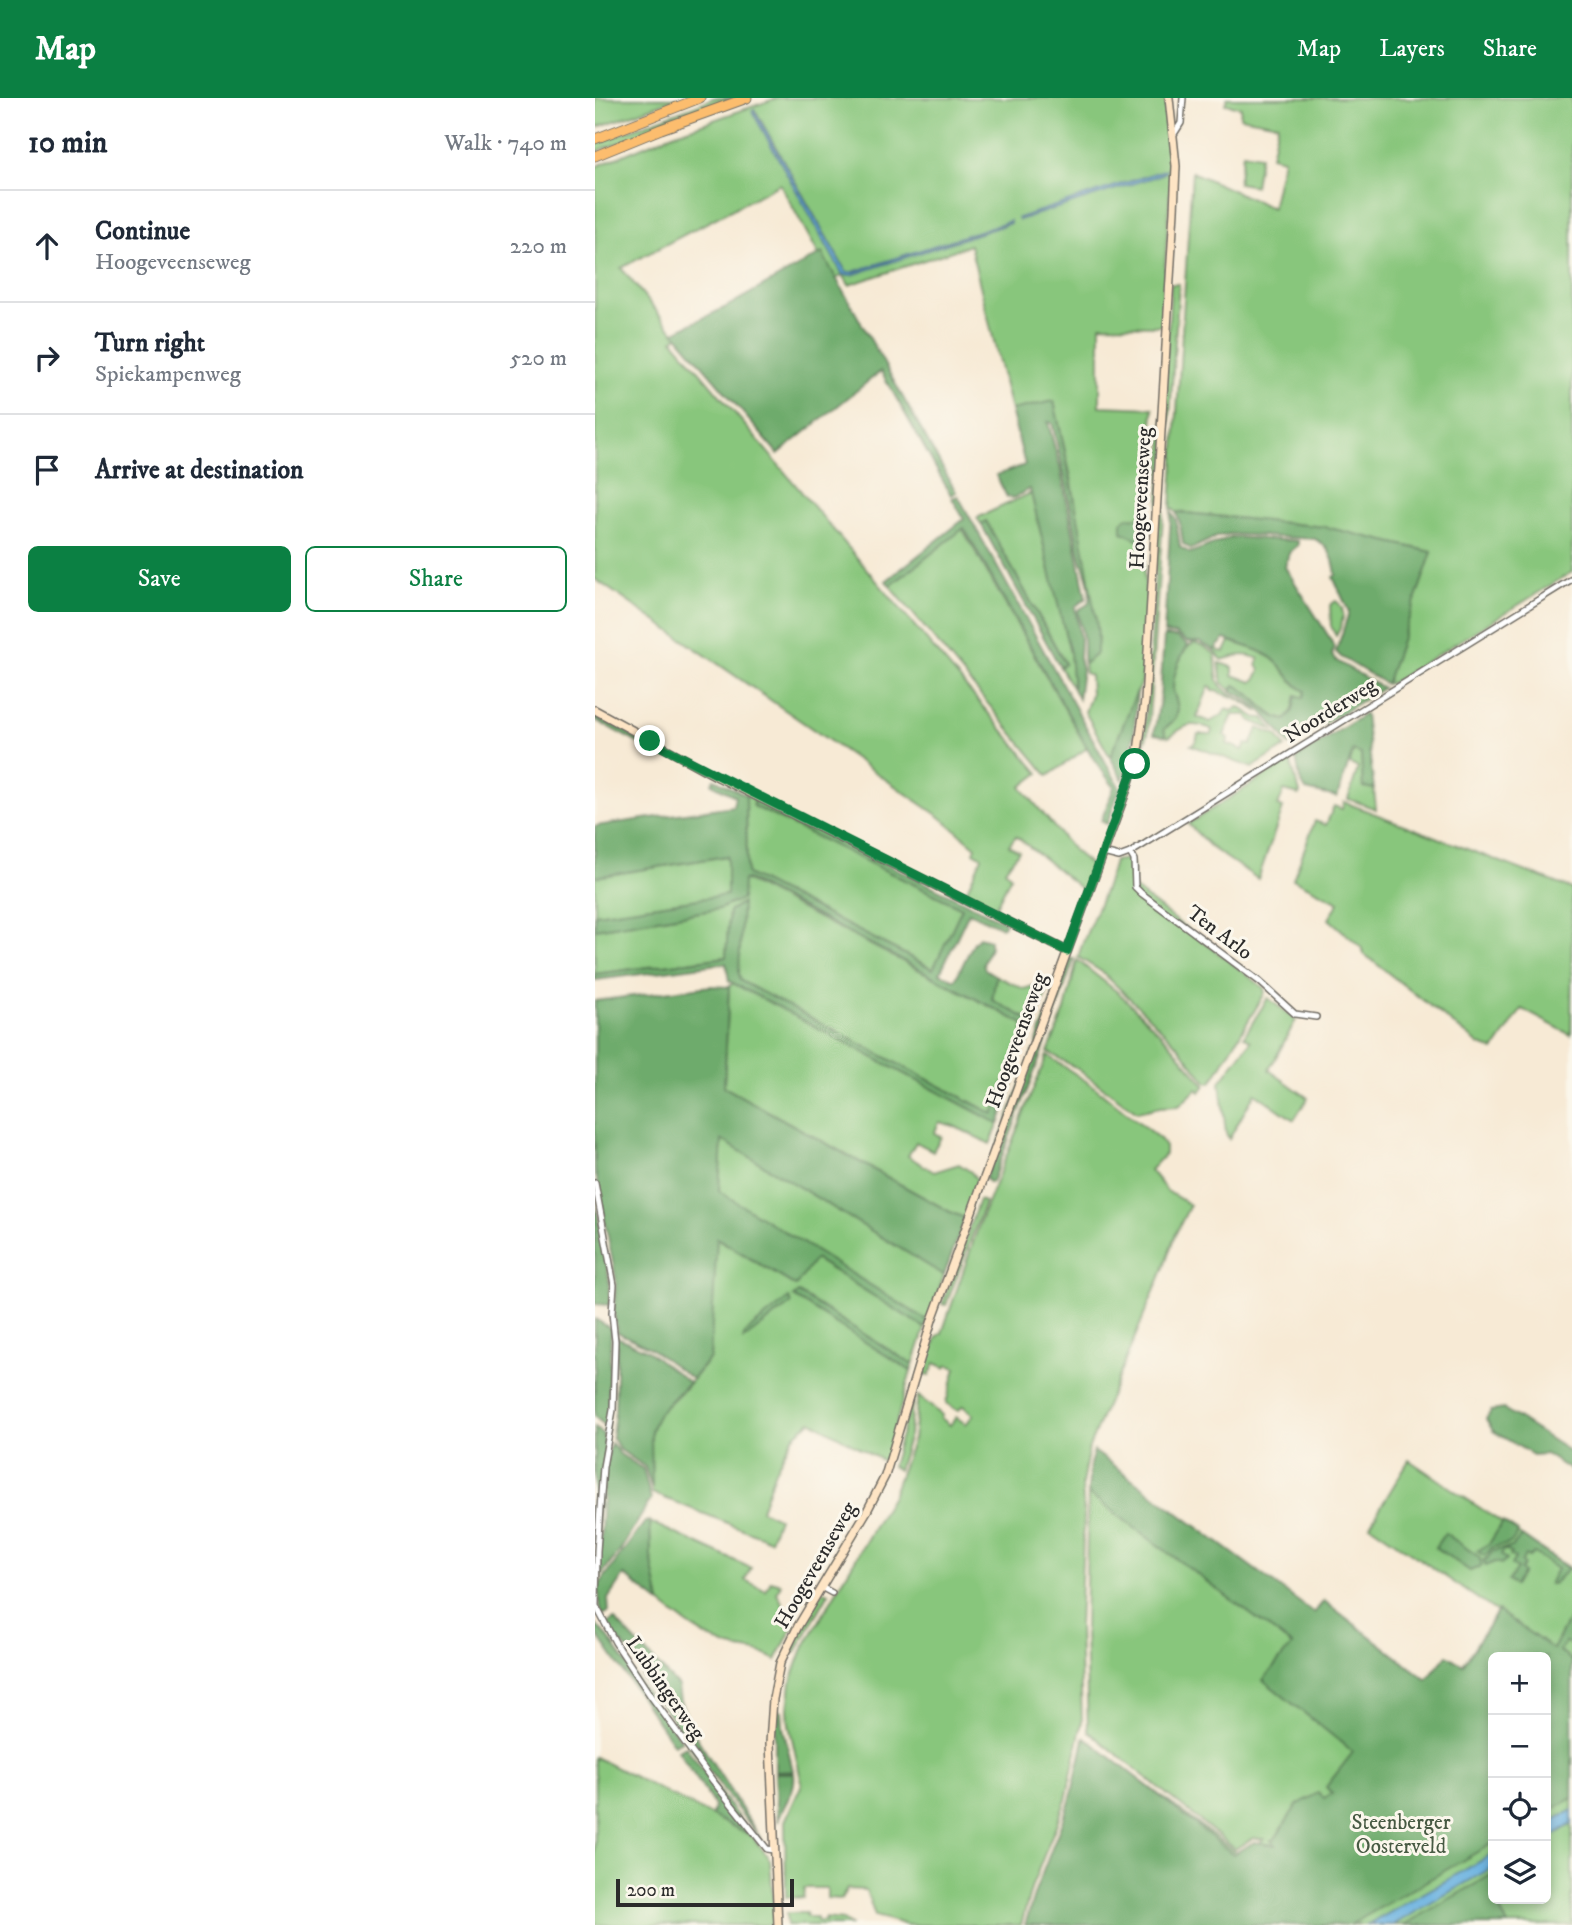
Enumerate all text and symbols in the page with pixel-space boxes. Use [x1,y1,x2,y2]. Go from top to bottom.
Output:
text: Map [35,29,96,70]
text: Map [1297,34,1341,64]
text: Layers [1379,34,1445,64]
text: Share [1483,34,1537,64]
text: 10 min [28,125,107,162]
text: Walk · 740 m [444,129,567,158]
text: Continue [95,215,190,248]
icon: ahead [28,227,66,265]
text: 220 m [510,232,567,261]
text: Hoogeveenseweg [95,248,251,277]
text: Turn right [95,327,205,360]
icon: right [28,339,66,377]
text: 520 m [510,344,567,373]
text: Spiekampenweg [95,360,241,389]
street label: Hoogeveenseweg [1124,426,1158,570]
icon: arrive [28,451,66,489]
text: Arrive at destination [95,454,304,487]
button: Save [28,546,291,612]
button: Share [305,546,567,612]
street label: Noorderweg [1279,672,1382,750]
route end [634,725,665,756]
route start [1119,748,1150,779]
street label: Ten Arlo [1181,900,1257,966]
street label: Hoogeveenseweg [980,968,1054,1112]
street label: Hoogeveenseweg [769,1497,863,1634]
street label: Lubbingerweg [620,1632,711,1746]
map controls [1488,1652,1551,1904]
button: + [1488,1652,1551,1715]
button: − [1488,1715,1551,1778]
button: locate [1488,1778,1551,1841]
park label: Steenberger Oosterveld [1351,1810,1451,1860]
button: layers [1488,1841,1551,1904]
scale bar [616,1876,795,1908]
text: 200 m [627,1879,675,1902]

